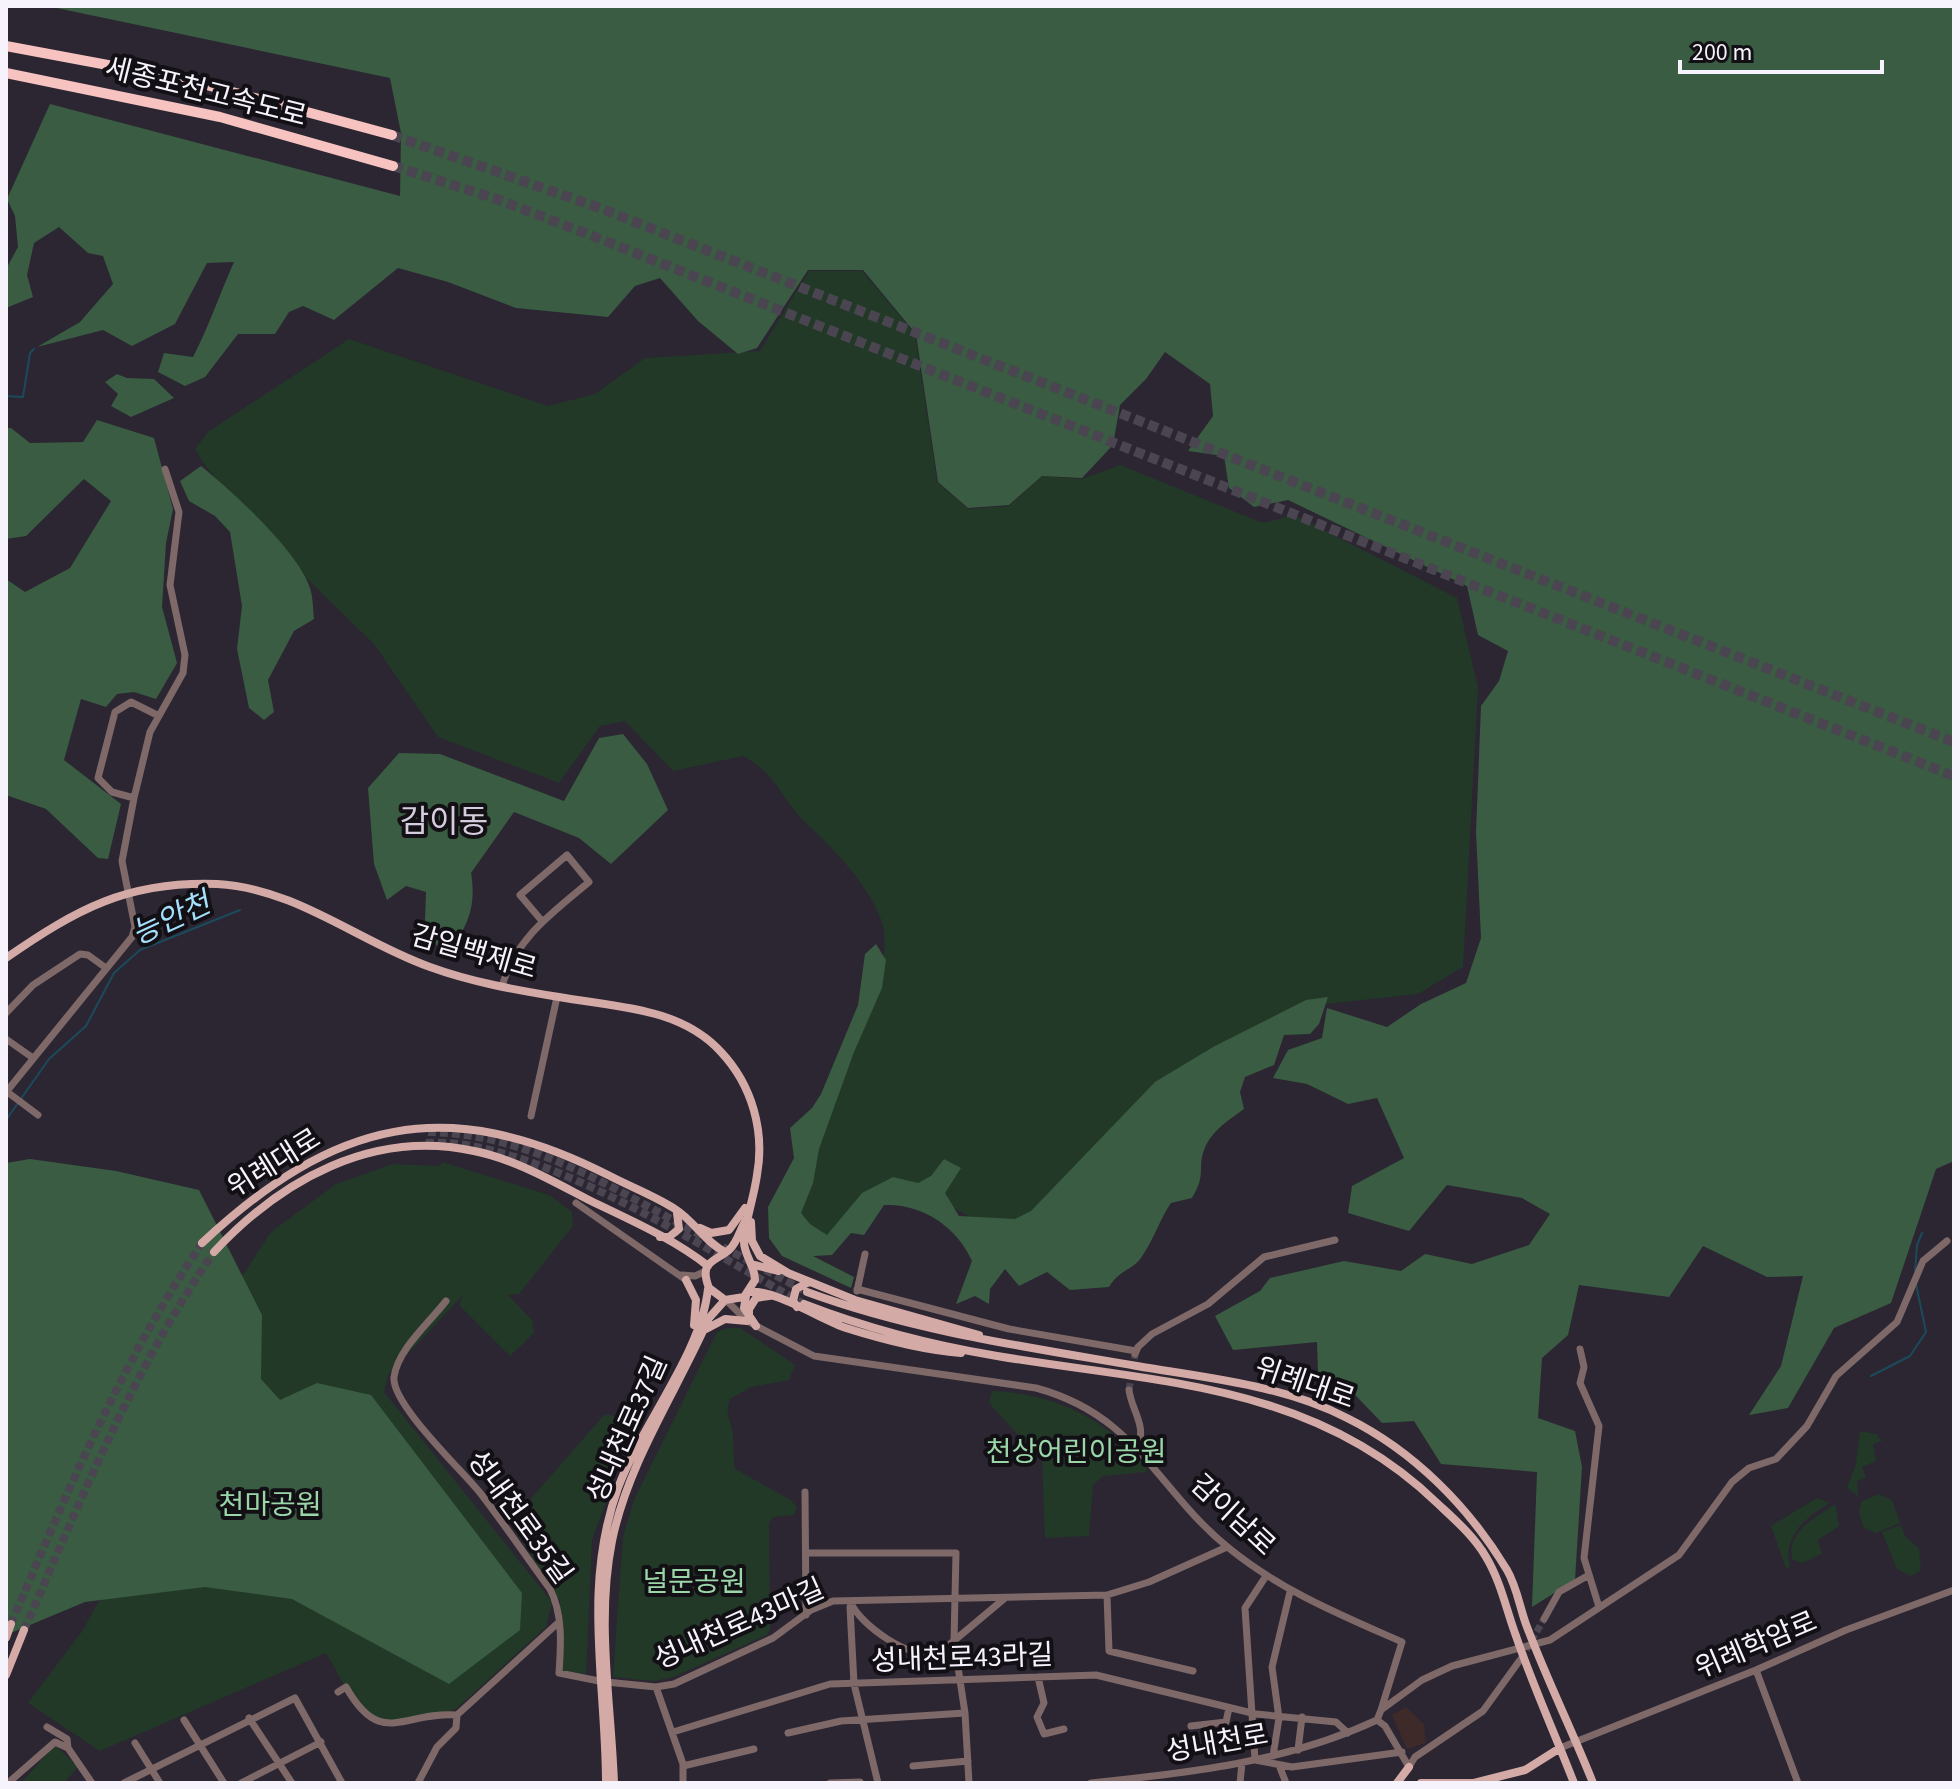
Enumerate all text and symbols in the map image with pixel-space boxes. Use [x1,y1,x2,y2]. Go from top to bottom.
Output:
scale bar [1680,24,1882,74]
text: 200 m [1692,35,1752,70]
street label: 세종포천고속도로 [101,48,311,136]
district label: 감이동 [400,799,488,845]
water label: 능안천 [124,881,221,956]
street label: 감일백제로 [407,915,541,989]
street label: 위례대로 [220,1119,328,1207]
street label: 위례대로 [1250,1347,1360,1419]
street label: 성내천로37길 [577,1349,677,1509]
park label: 천상어린이공원 [986,1432,1166,1472]
street label: 성내천로35길 [458,1442,582,1592]
street label: 감이남로 [1182,1465,1284,1565]
park label: 천마공원 [218,1485,322,1525]
park label: 널문공원 [642,1562,746,1602]
street label: 성내천로43마길 [648,1569,830,1679]
street label: 위례학암로 [1689,1601,1823,1689]
street label: 성내천로43라길 [870,1635,1054,1681]
street label: 성내천로 [1163,1714,1271,1772]

